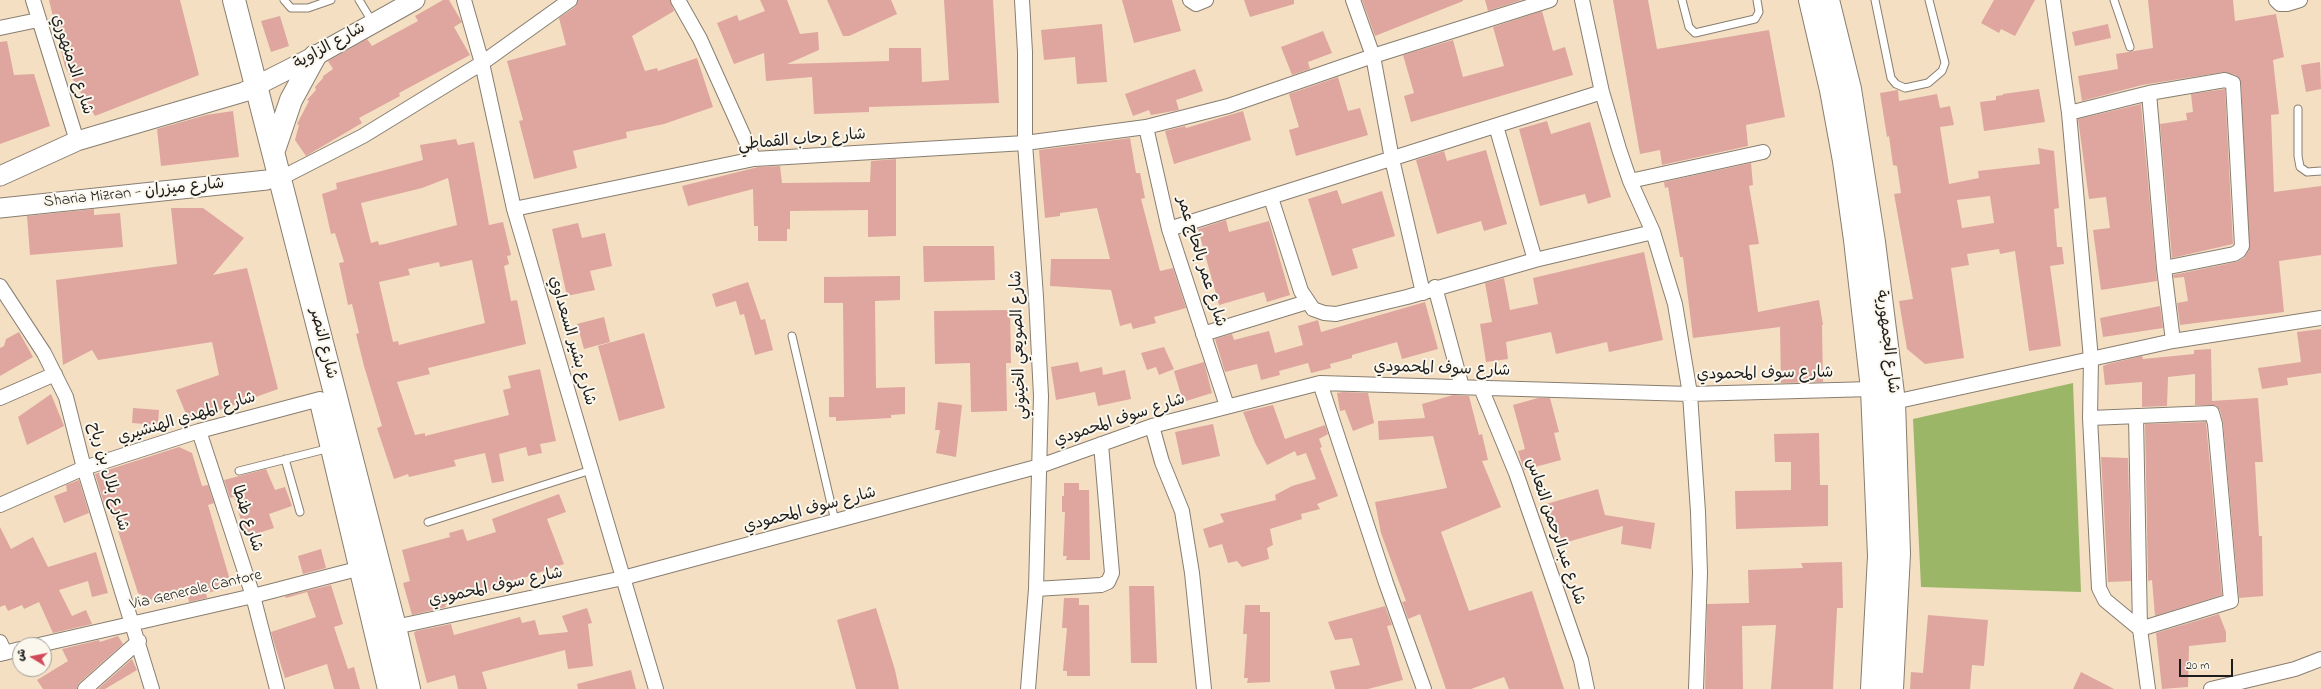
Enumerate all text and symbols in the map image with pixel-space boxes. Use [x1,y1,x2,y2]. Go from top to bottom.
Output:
street label: شارع الدمنهوري [46,13,96,117]
street label: شارع الزاوية [291,19,369,75]
street label: شارع رحاب القماطي [737,126,867,156]
street label: Sharia Mizran - شارع ميزران [43,175,225,213]
street label: شارع عمر بالحاج عمر [1171,195,1229,329]
street label: شارع الصويعي الخيتوني [1008,270,1032,420]
street label: شارع بشير السعداوي [543,274,599,408]
street label: شارع الجمهورية [1870,289,1902,395]
street label: شارع النصر [304,307,340,381]
street label: شارع سوف المحمودي [1373,358,1511,382]
street label: شارع سوف المحمودي [1696,364,1834,386]
street label: شارع المهدي الهنشيري [116,389,258,449]
street label: شارع سوف المحمودي [1052,391,1188,451]
street label: شارع بلال بن رباح [82,420,132,534]
street label: شارع عبدالرحمن النعاس [1520,456,1588,608]
street label: شارع طنطا [226,483,266,555]
street label: شارع سوف المحمودي [741,484,879,538]
street label: شارع سوف المحمودي [427,564,565,612]
street label: Via Generale Cantore [128,566,264,616]
north arrow [12,637,52,677]
text: ش [12,648,30,662]
scale bar [2181,651,2235,677]
text: 20 m [2186,657,2209,675]

